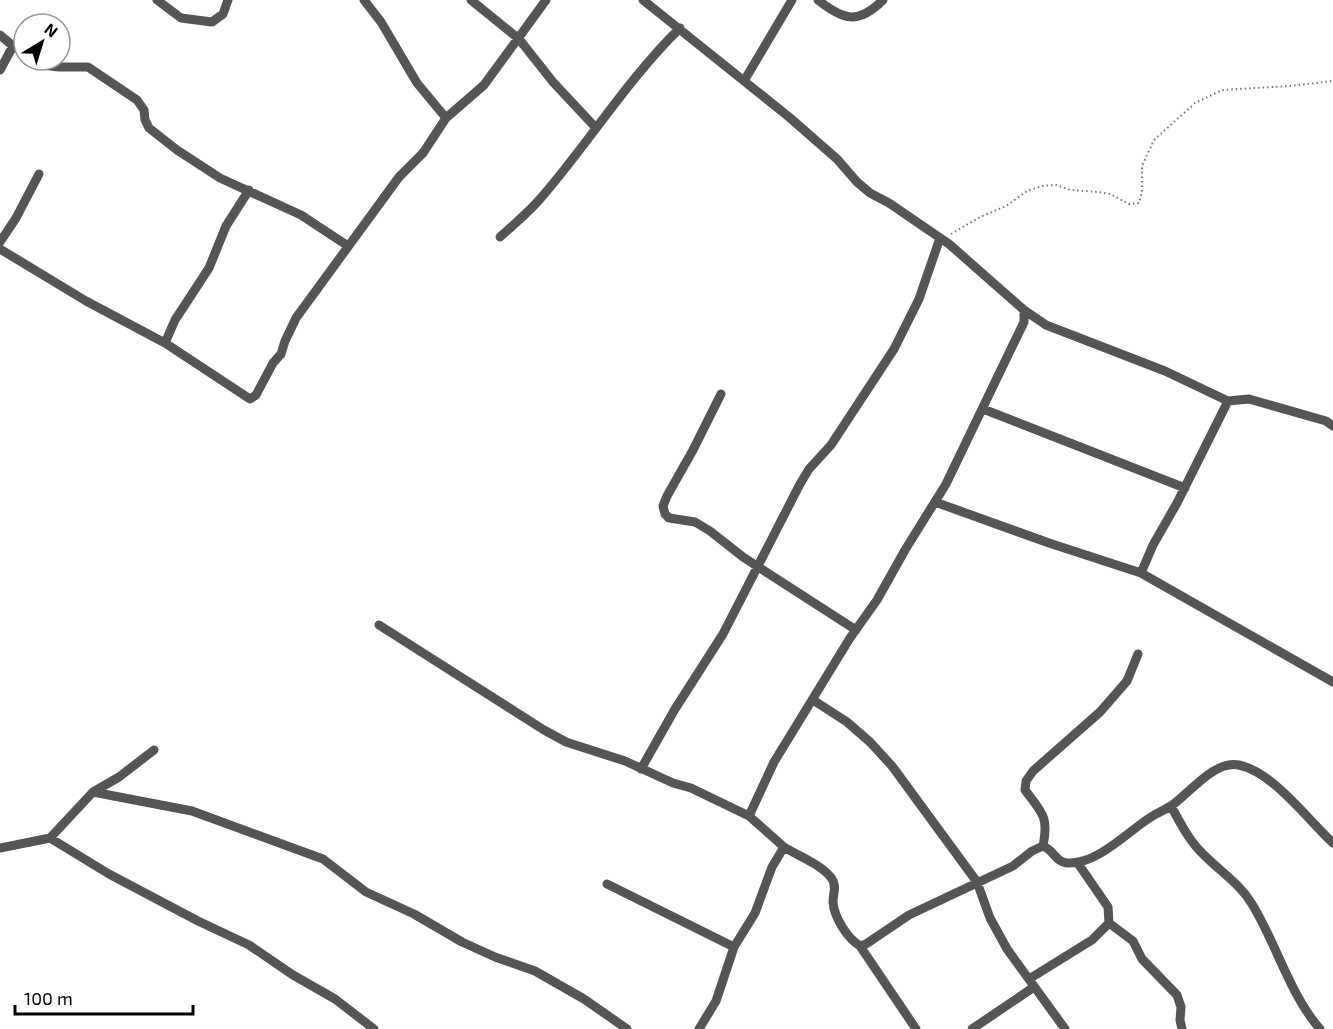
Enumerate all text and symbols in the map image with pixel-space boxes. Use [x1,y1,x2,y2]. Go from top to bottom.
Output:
north arrow [12,12,72,72]
text: N [41,19,62,41]
scale bar [15,978,194,1016]
text: 100 m [24,987,73,1009]

